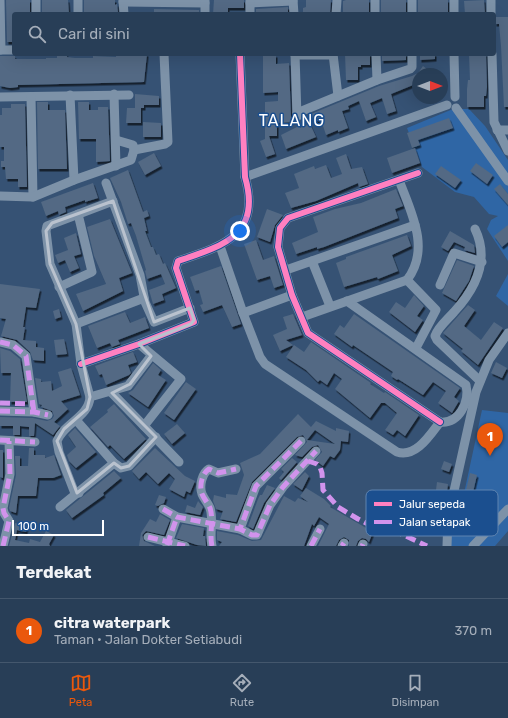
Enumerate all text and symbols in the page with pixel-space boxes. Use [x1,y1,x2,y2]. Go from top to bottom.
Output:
search box [12,12,496,56]
icon: search [26,23,48,45]
text: Cari di sini [58,25,130,43]
north arrow [412,68,448,104]
district label: TALANG [259,111,325,130]
your location [230,221,250,241]
pin: 1 [477,423,503,456]
legend [366,490,498,536]
text: Jalur sepeda [399,498,465,511]
text: Jalan setapak [399,516,471,529]
scale bar [12,518,104,537]
text: 100 m [18,520,49,533]
text: Terdekat [16,562,91,582]
text: citra waterpark [54,614,170,632]
text: 1 [26,623,32,638]
text: 370 m [455,623,492,638]
text: Taman · Jalan Dokter Setiabudi [54,632,242,647]
tab: Peta [69,672,92,709]
tab: Rute [230,672,254,709]
tab: Disimpan [392,672,439,709]

